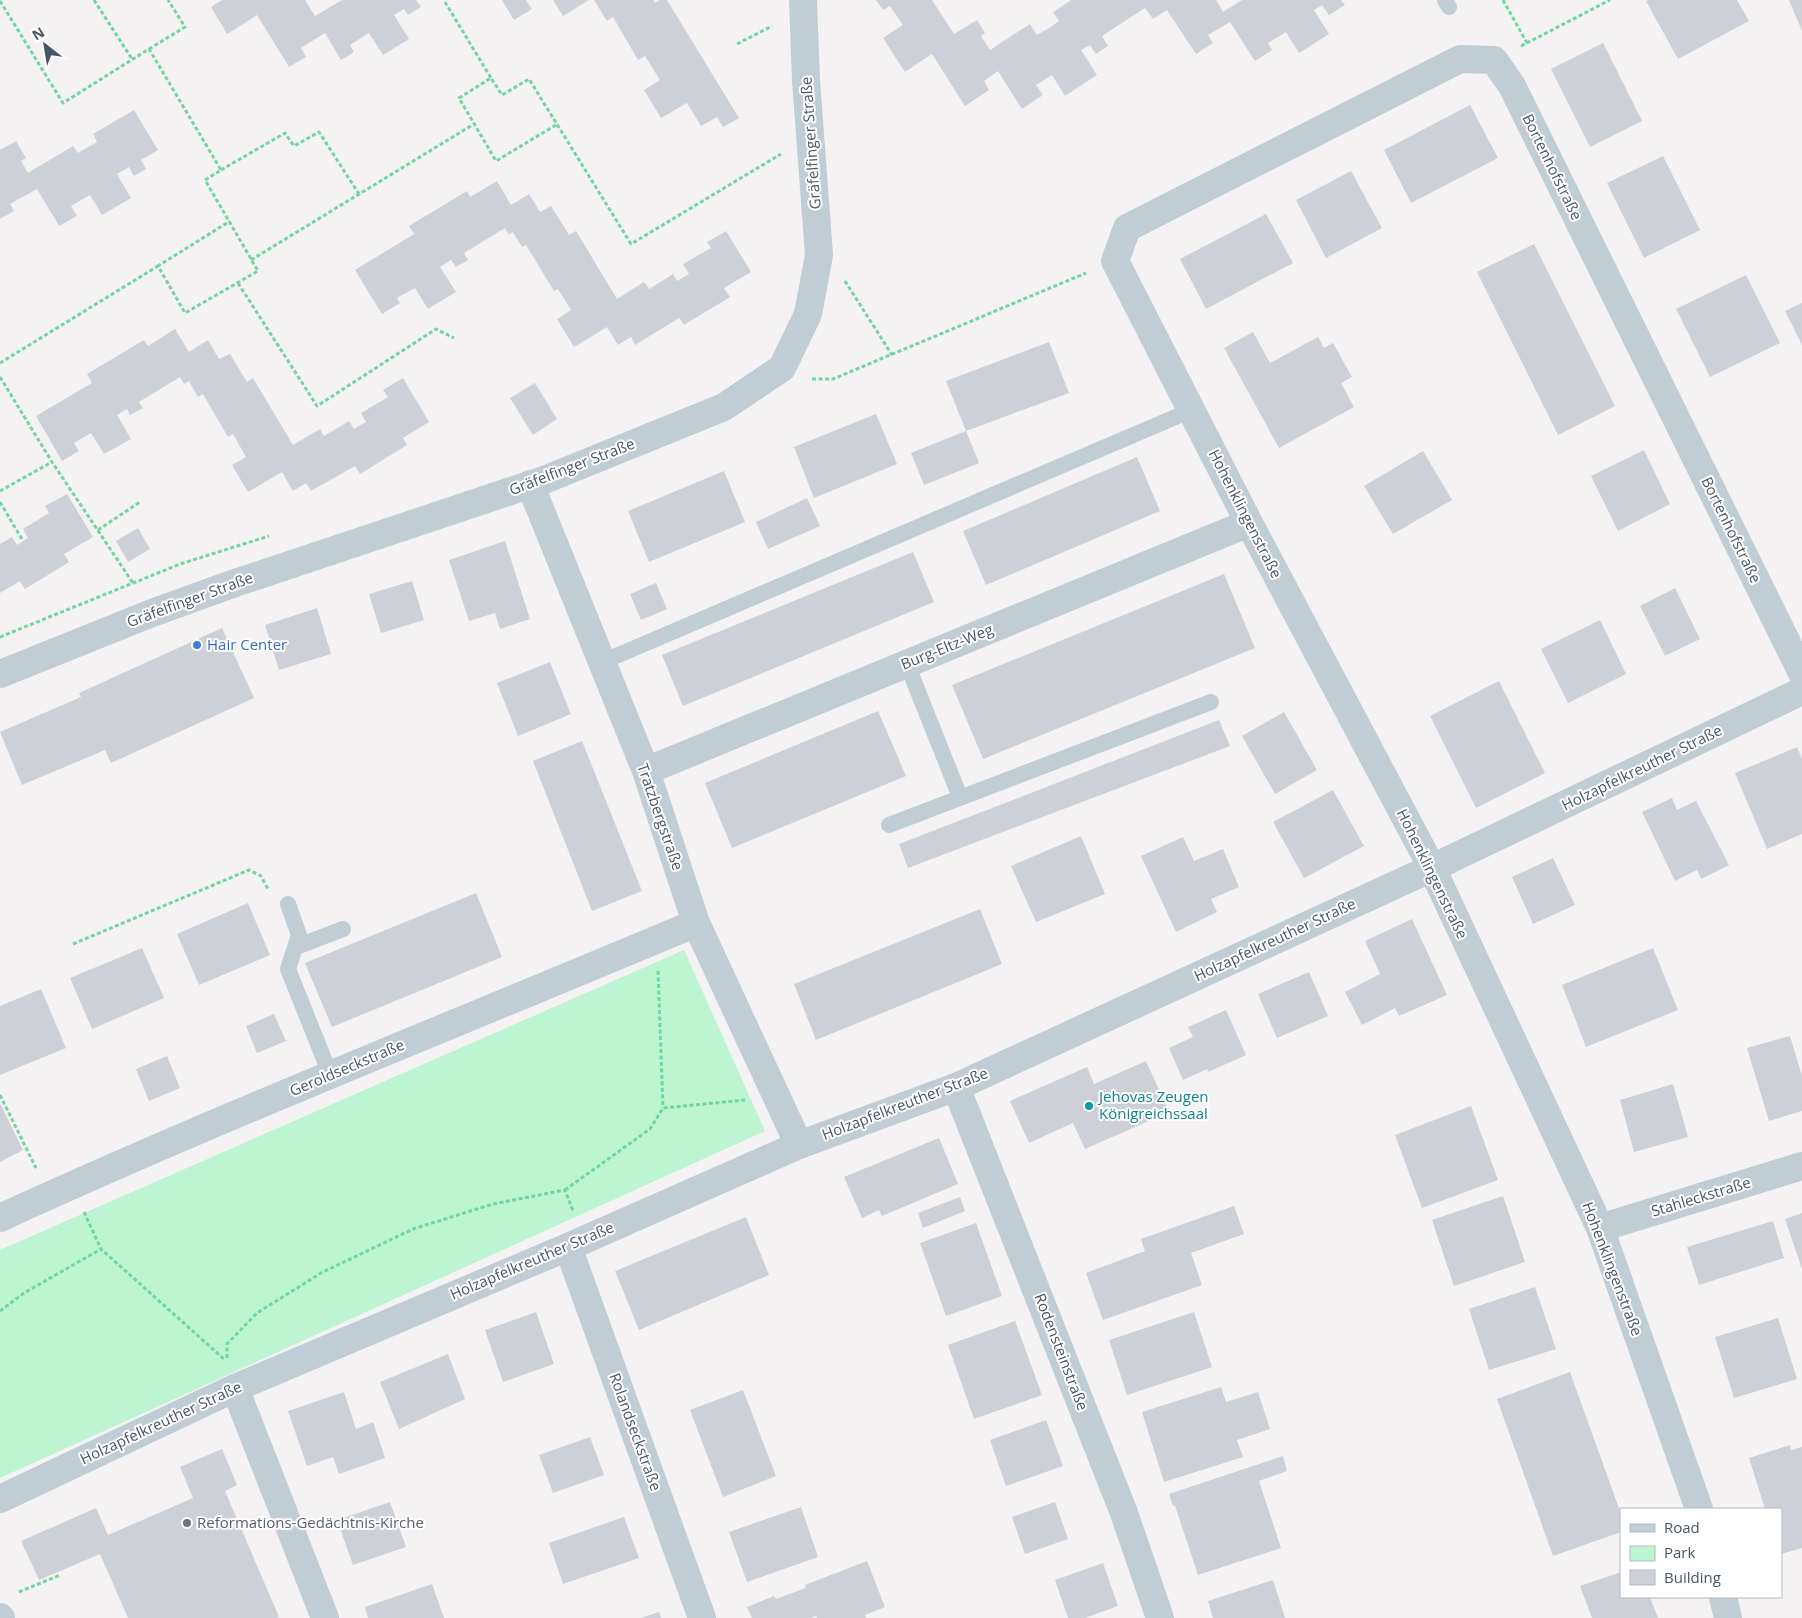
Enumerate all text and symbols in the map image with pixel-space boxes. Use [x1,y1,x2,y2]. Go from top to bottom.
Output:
north arrow [20,20,70,70]
text: N [28,22,48,45]
street label: Gräfelfinger Straße [795,76,825,210]
street label: Bortenhofstraße [1519,110,1587,223]
street label: Gräfelfinger Straße [506,433,637,499]
street label: Hohenklingenstraße [1205,446,1287,581]
street label: Bortenhofstraße [1698,473,1766,586]
street label: Gräfelfinger Straße [124,567,256,631]
street label: Burg-Eltz-Weg [898,618,996,674]
place label: Hair Center [207,634,287,654]
marker: Hair Center [191,639,203,651]
street label: Holzapfelkreuther Straße [1558,720,1725,815]
street label: Tratzbergstraße [633,761,689,873]
street label: Hohenklingenstraße [1393,805,1473,942]
street label: Holzapfelkreuther Straße [1191,893,1359,985]
street label: Geroldseckstraße [286,1034,407,1100]
street label: Holzapfelkreuther Straße [819,1062,990,1144]
place label: Jehovas Zeugen Königreichssaal [1097,1086,1209,1123]
marker: Jehovas Zeugen Königreichssaal [1083,1100,1095,1112]
street label: Stahleckstraße [1648,1171,1753,1221]
street label: Hohenklingenstraße [1578,1199,1648,1339]
street label: Holzapfelkreuther Straße [447,1216,617,1304]
street label: Rodensteinstraße [1030,1290,1093,1413]
street label: Rolandseckstraße [605,1370,667,1493]
street label: Holzapfelkreuther Straße [77,1376,245,1468]
legend [1620,1508,1782,1598]
place label: Reformations-Gedächtnis-Kirche [197,1512,424,1532]
marker: Reformations-Gedächtnis-Kirche [181,1517,193,1529]
text: Road [1664,1517,1700,1537]
text: Park [1664,1542,1695,1562]
text: Building [1664,1567,1721,1587]

